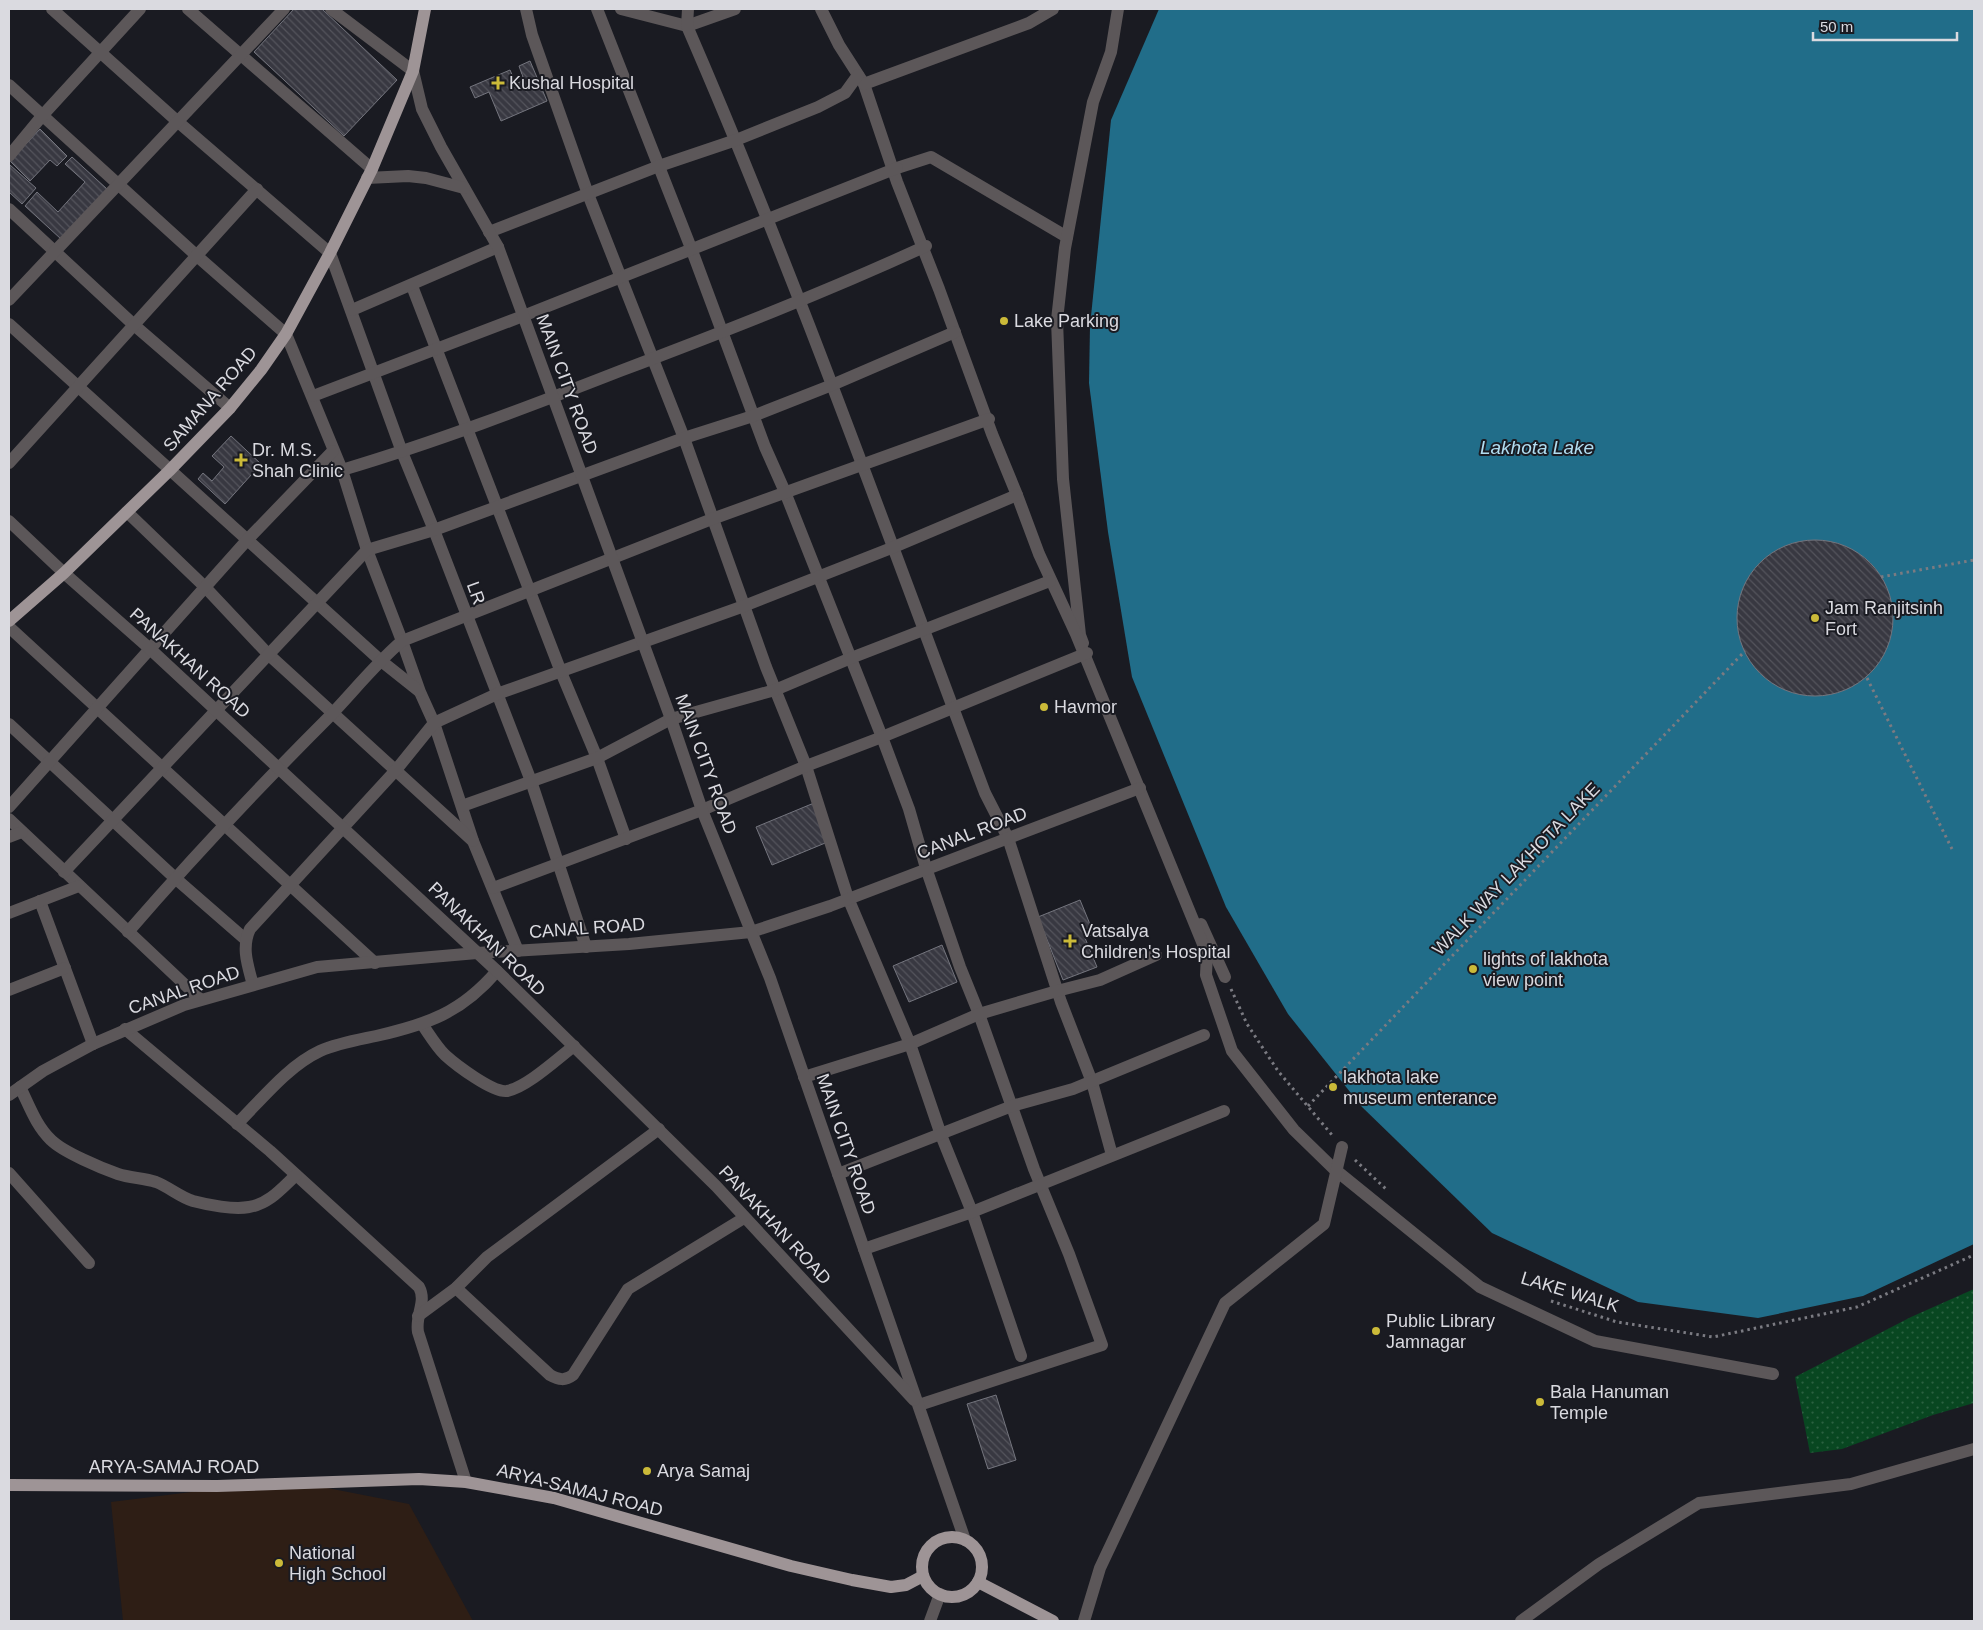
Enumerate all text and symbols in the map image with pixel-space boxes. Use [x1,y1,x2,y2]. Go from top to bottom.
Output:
scale bar [1813,10,1957,42]
text: 50 m [1820,18,1853,35]
place label: Kushal Hospital [509,73,634,93]
marker: Kushal Hospital [491,76,505,90]
street label: MAIN CITY ROAD [532,311,602,457]
place label: Lake Parking [1014,311,1119,331]
marker: Lake Parking [998,315,1010,327]
street label: SAMANA ROAD [159,343,261,455]
water label: Lakhota Lake [1480,437,1594,458]
place label: Dr. M.S. Shah Clinic [252,440,343,481]
marker: Dr. M.S. Shah Clinic [234,453,248,467]
street label: LR [463,579,489,607]
place label: Jam Ranjitsinh Fort [1825,598,1943,639]
street label: PANAKHAN ROAD [126,604,254,722]
marker: Jam Ranjitsinh Fort [1809,612,1821,624]
street label: MAIN CITY ROAD [671,691,741,837]
place label: Havmor [1054,697,1117,717]
marker: Havmor [1038,701,1050,713]
street label: WALK WAY LAKHOTA LAKE [1428,779,1604,959]
street label: CANAL ROAD [914,803,1030,863]
street label: PANAKHAN ROAD [424,878,550,1000]
street label: CANAL ROAD [528,914,646,942]
place label: Vatsalya Children's Hospital [1081,921,1231,962]
marker: Vatsalya Children's Hospital [1063,934,1077,948]
place label: lights of lakhota view point [1483,949,1609,990]
street label: CANAL ROAD [126,962,242,1018]
marker: lights of lakhota view point [1467,963,1479,975]
place label: lakhota lake museum enterance [1343,1067,1497,1108]
street label: MAIN CITY ROAD [813,1071,879,1217]
marker: lakhota lake museum enterance [1327,1081,1339,1093]
street label: PANAKHAN ROAD [715,1162,835,1288]
street label: LAKE WALK [1519,1268,1621,1316]
place label: Public Library Jamnagar [1386,1311,1495,1352]
marker: Public Library Jamnagar [1370,1325,1382,1337]
place label: Bala Hanuman Temple [1550,1382,1669,1423]
marker: Bala Hanuman Temple [1534,1396,1546,1408]
street label: ARYA-SAMAJ ROAD [89,1457,259,1477]
street label: ARYA-SAMAJ ROAD [495,1460,665,1520]
place label: Arya Samaj [657,1461,750,1481]
marker: Arya Samaj [641,1465,653,1477]
place label: National High School [289,1543,386,1584]
marker: National High School [273,1557,285,1569]

